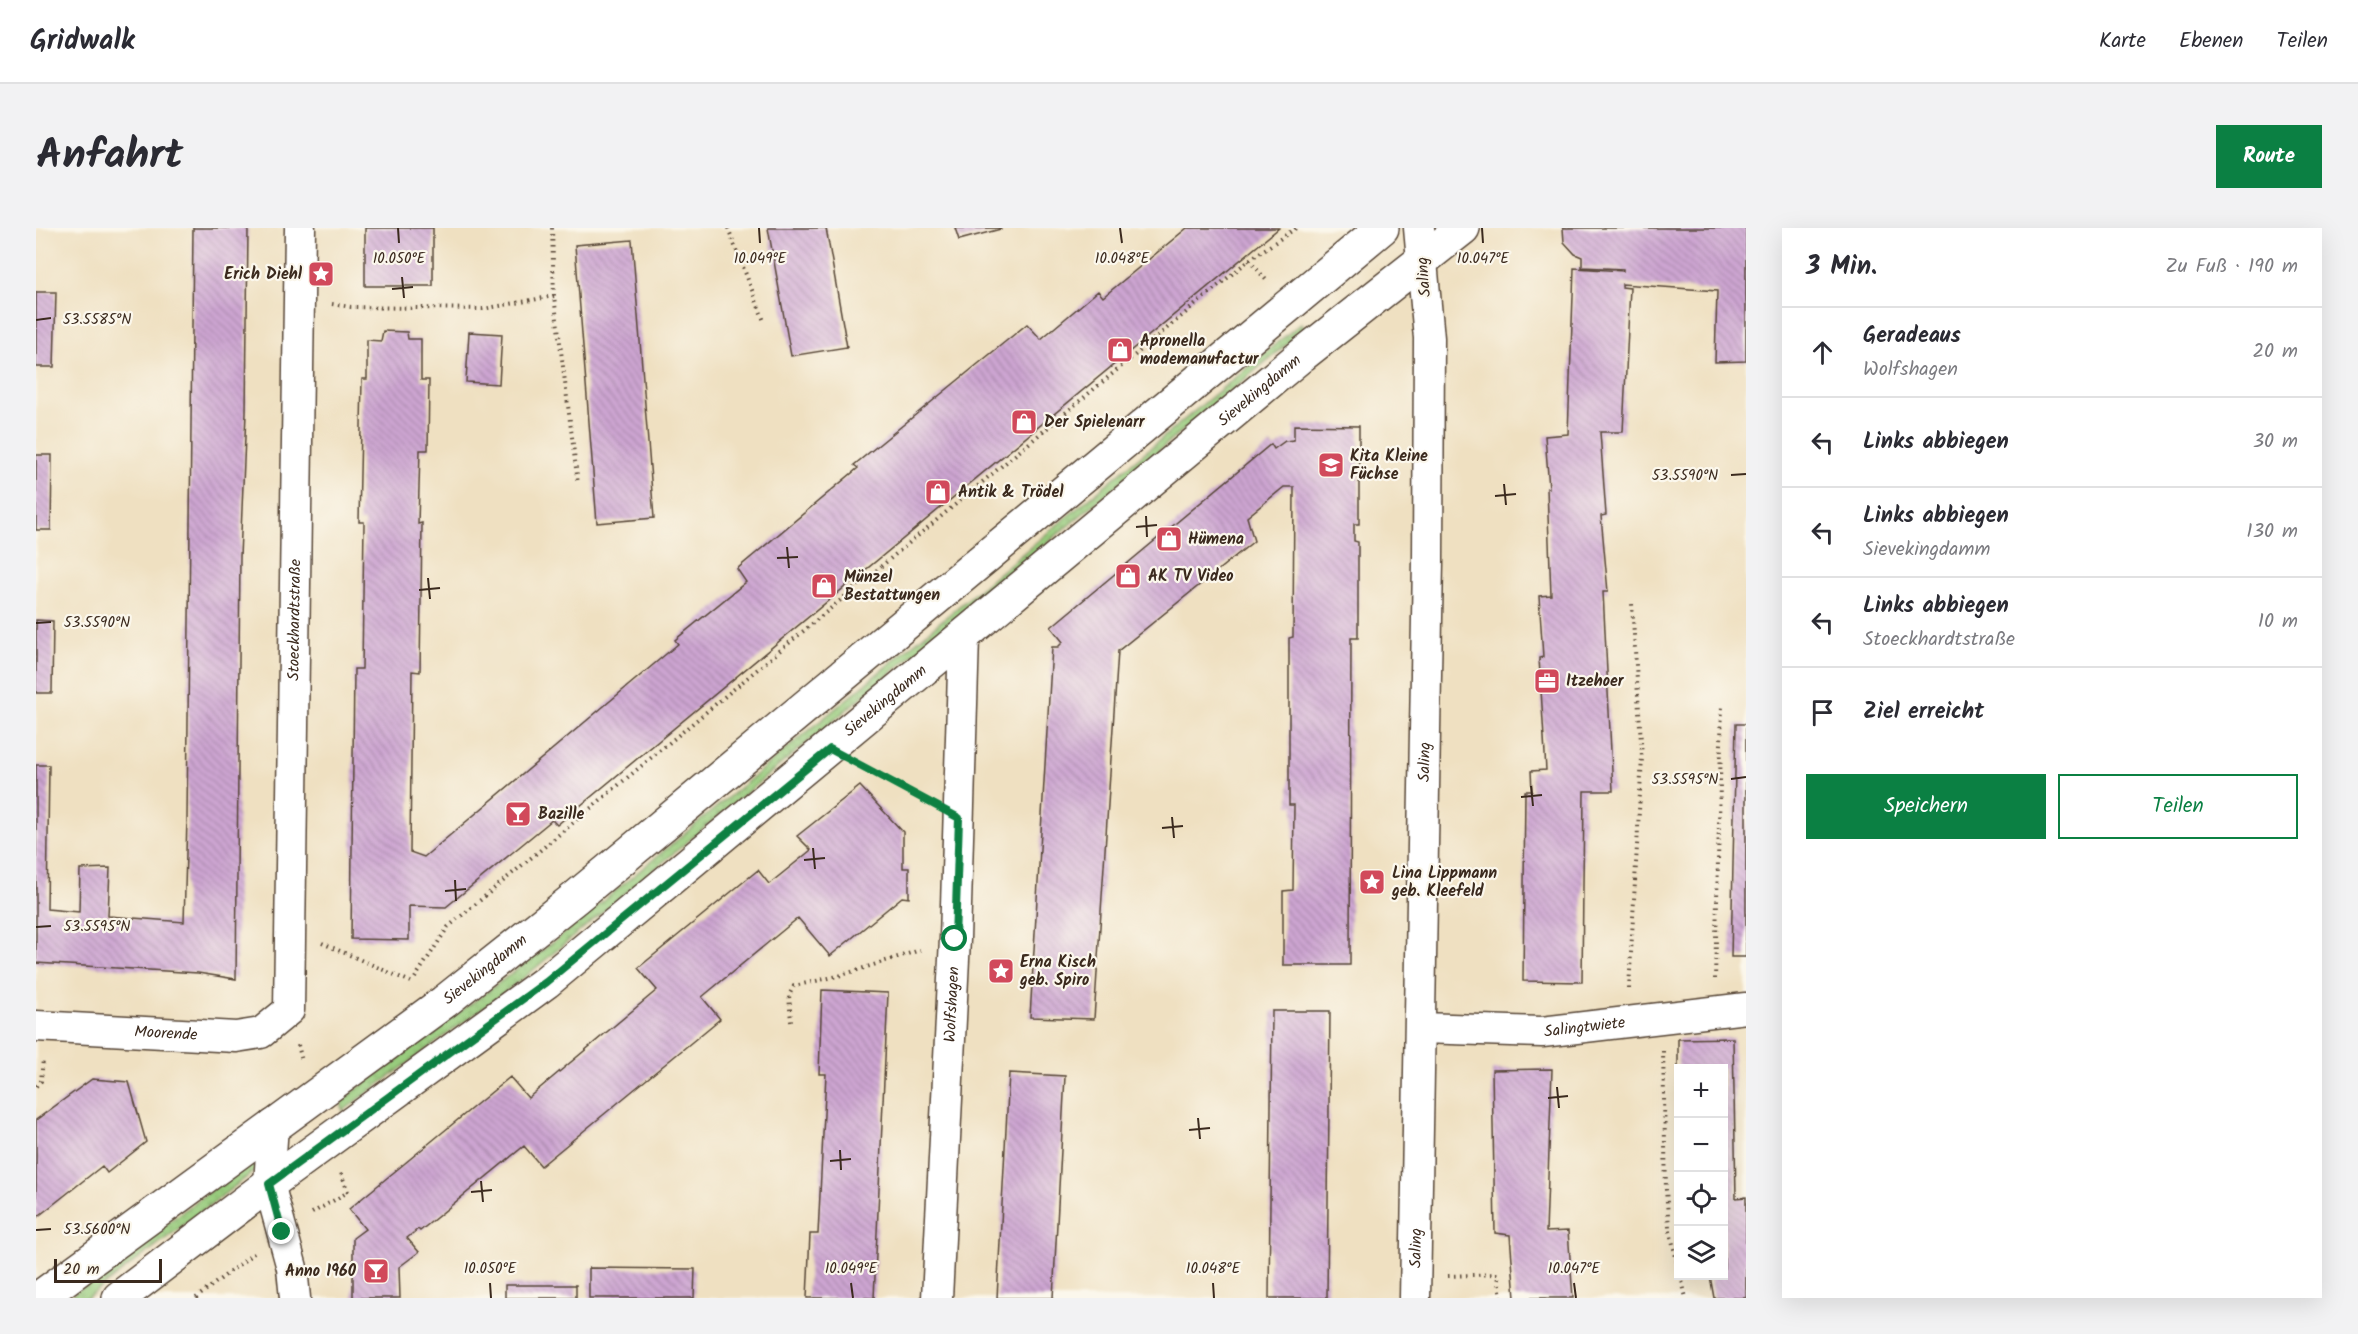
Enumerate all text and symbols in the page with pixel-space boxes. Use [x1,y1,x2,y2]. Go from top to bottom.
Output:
text: Gridwalk [30,19,135,64]
text: Karte [2099,25,2146,58]
text: Ebenen [2179,25,2244,58]
text: Teilen [2277,25,2328,58]
text: Anfahrt [36,123,183,190]
button: Route [2216,125,2322,188]
text: 3 Min. [1806,246,1877,288]
text: 10.050°E [373,247,427,271]
text: 10.049°E [734,247,788,271]
text: 10.048°E [1095,247,1150,271]
text: 10.047°E [1457,247,1510,271]
text: Zu Fuß · 190 m [2165,251,2298,283]
street label: Saling [1410,256,1438,298]
place icon: Erich Diehl [306,259,336,289]
place label: Erich Diehl [224,262,303,287]
text: 53.5585°N [63,308,131,332]
text: Geradeaus [1863,319,1961,354]
place label: Apronella modemanufactur [1140,329,1260,372]
shop icon: Apronella modemanufactur [1105,335,1135,365]
icon: ahead [1806,336,1839,369]
text: 20 m [2252,336,2298,368]
street label: Sievekingdamm [1212,348,1307,433]
text: Wolfshagen [1863,354,1958,386]
shop icon: Der Spielenarr [1009,407,1039,437]
place label: Der Spielenarr [1044,410,1146,435]
text: Links abbiegen [1863,425,2009,460]
icon: left [1806,426,1839,459]
text: 30 m [2253,426,2298,458]
place label: Kita Kleine Füchse [1350,444,1428,487]
school or university icon: Kita Kleine Füchse [1316,450,1346,480]
text: 53.5590°N [1652,464,1718,488]
shop icon: Antik & Trödel [923,477,953,507]
place label: Antik & Trödel [958,480,1064,505]
text: Links abbiegen [1863,499,2009,534]
icon: left [1806,516,1839,549]
text: 130 m [2246,516,2298,548]
shop icon: Hümena [1154,524,1184,554]
place label: Hümena [1188,527,1244,552]
text: Sievekingdamm [1863,534,1990,566]
street label: Stoeckhardtstraße [281,559,308,681]
shop icon: AK TV Video [1113,561,1143,591]
place label: AK TV Video [1148,564,1234,589]
place label: Münzel Bestattungen [844,565,940,608]
shop icon: Münzel Bestattungen [809,571,839,601]
text: Links abbiegen [1863,589,2009,624]
icon: left [1806,606,1839,639]
text: 10 m [2258,606,2298,638]
text: 53.5590°N [64,611,130,635]
text: Stoeckhardtstraße [1863,624,2015,656]
street label: Sievekingdamm [838,658,933,743]
office icon: Itzehoer [1532,666,1562,696]
place label: Itzehoer [1566,669,1625,694]
text: Ziel erreicht [1863,695,1984,730]
icon: arrive [1806,696,1839,729]
street label: Saling [1412,742,1437,782]
text: 53.5595°N [1652,768,1718,792]
button: Speichern [1806,774,2046,839]
button: Teilen [2058,774,2298,839]
bar icon: Bazille [503,799,533,829]
place label: Bazille [538,802,584,827]
place label: Lina Lippmann geb. Kleefeld [1391,861,1497,904]
place icon: Lina Lippmann geb. Kleefeld [1357,867,1387,897]
text: 53.5595°N [64,915,130,939]
route start [941,925,967,951]
street label: Sievekingdamm [437,928,533,1011]
place label: Erna Kisch geb. Spiro [1019,950,1096,993]
place icon: Erna Kisch geb. Spiro [986,956,1016,986]
street label: Wolfshagen [937,966,966,1043]
street label: Salingtwiete [1543,1010,1626,1044]
street label: Moorende [133,1019,198,1047]
map controls [1674,1064,1728,1280]
button: + [1674,1064,1728,1118]
button: − [1674,1118,1728,1172]
button: locate [1674,1172,1728,1226]
text: 53.5600°N [64,1218,130,1242]
route end [268,1218,294,1244]
button: layers [1674,1226,1728,1280]
street label: Saling [1403,1228,1429,1268]
scale bar [54,1256,162,1284]
bar icon: Anno 1960 [361,1256,391,1286]
text: 20 m [63,1257,99,1282]
text: 10.050°E [464,1257,518,1281]
text: 10.049°E [825,1257,879,1281]
text: 10.048°E [1186,1257,1241,1281]
text: 10.047°E [1548,1257,1601,1281]
place label: Anno 1960 [285,1259,357,1284]

